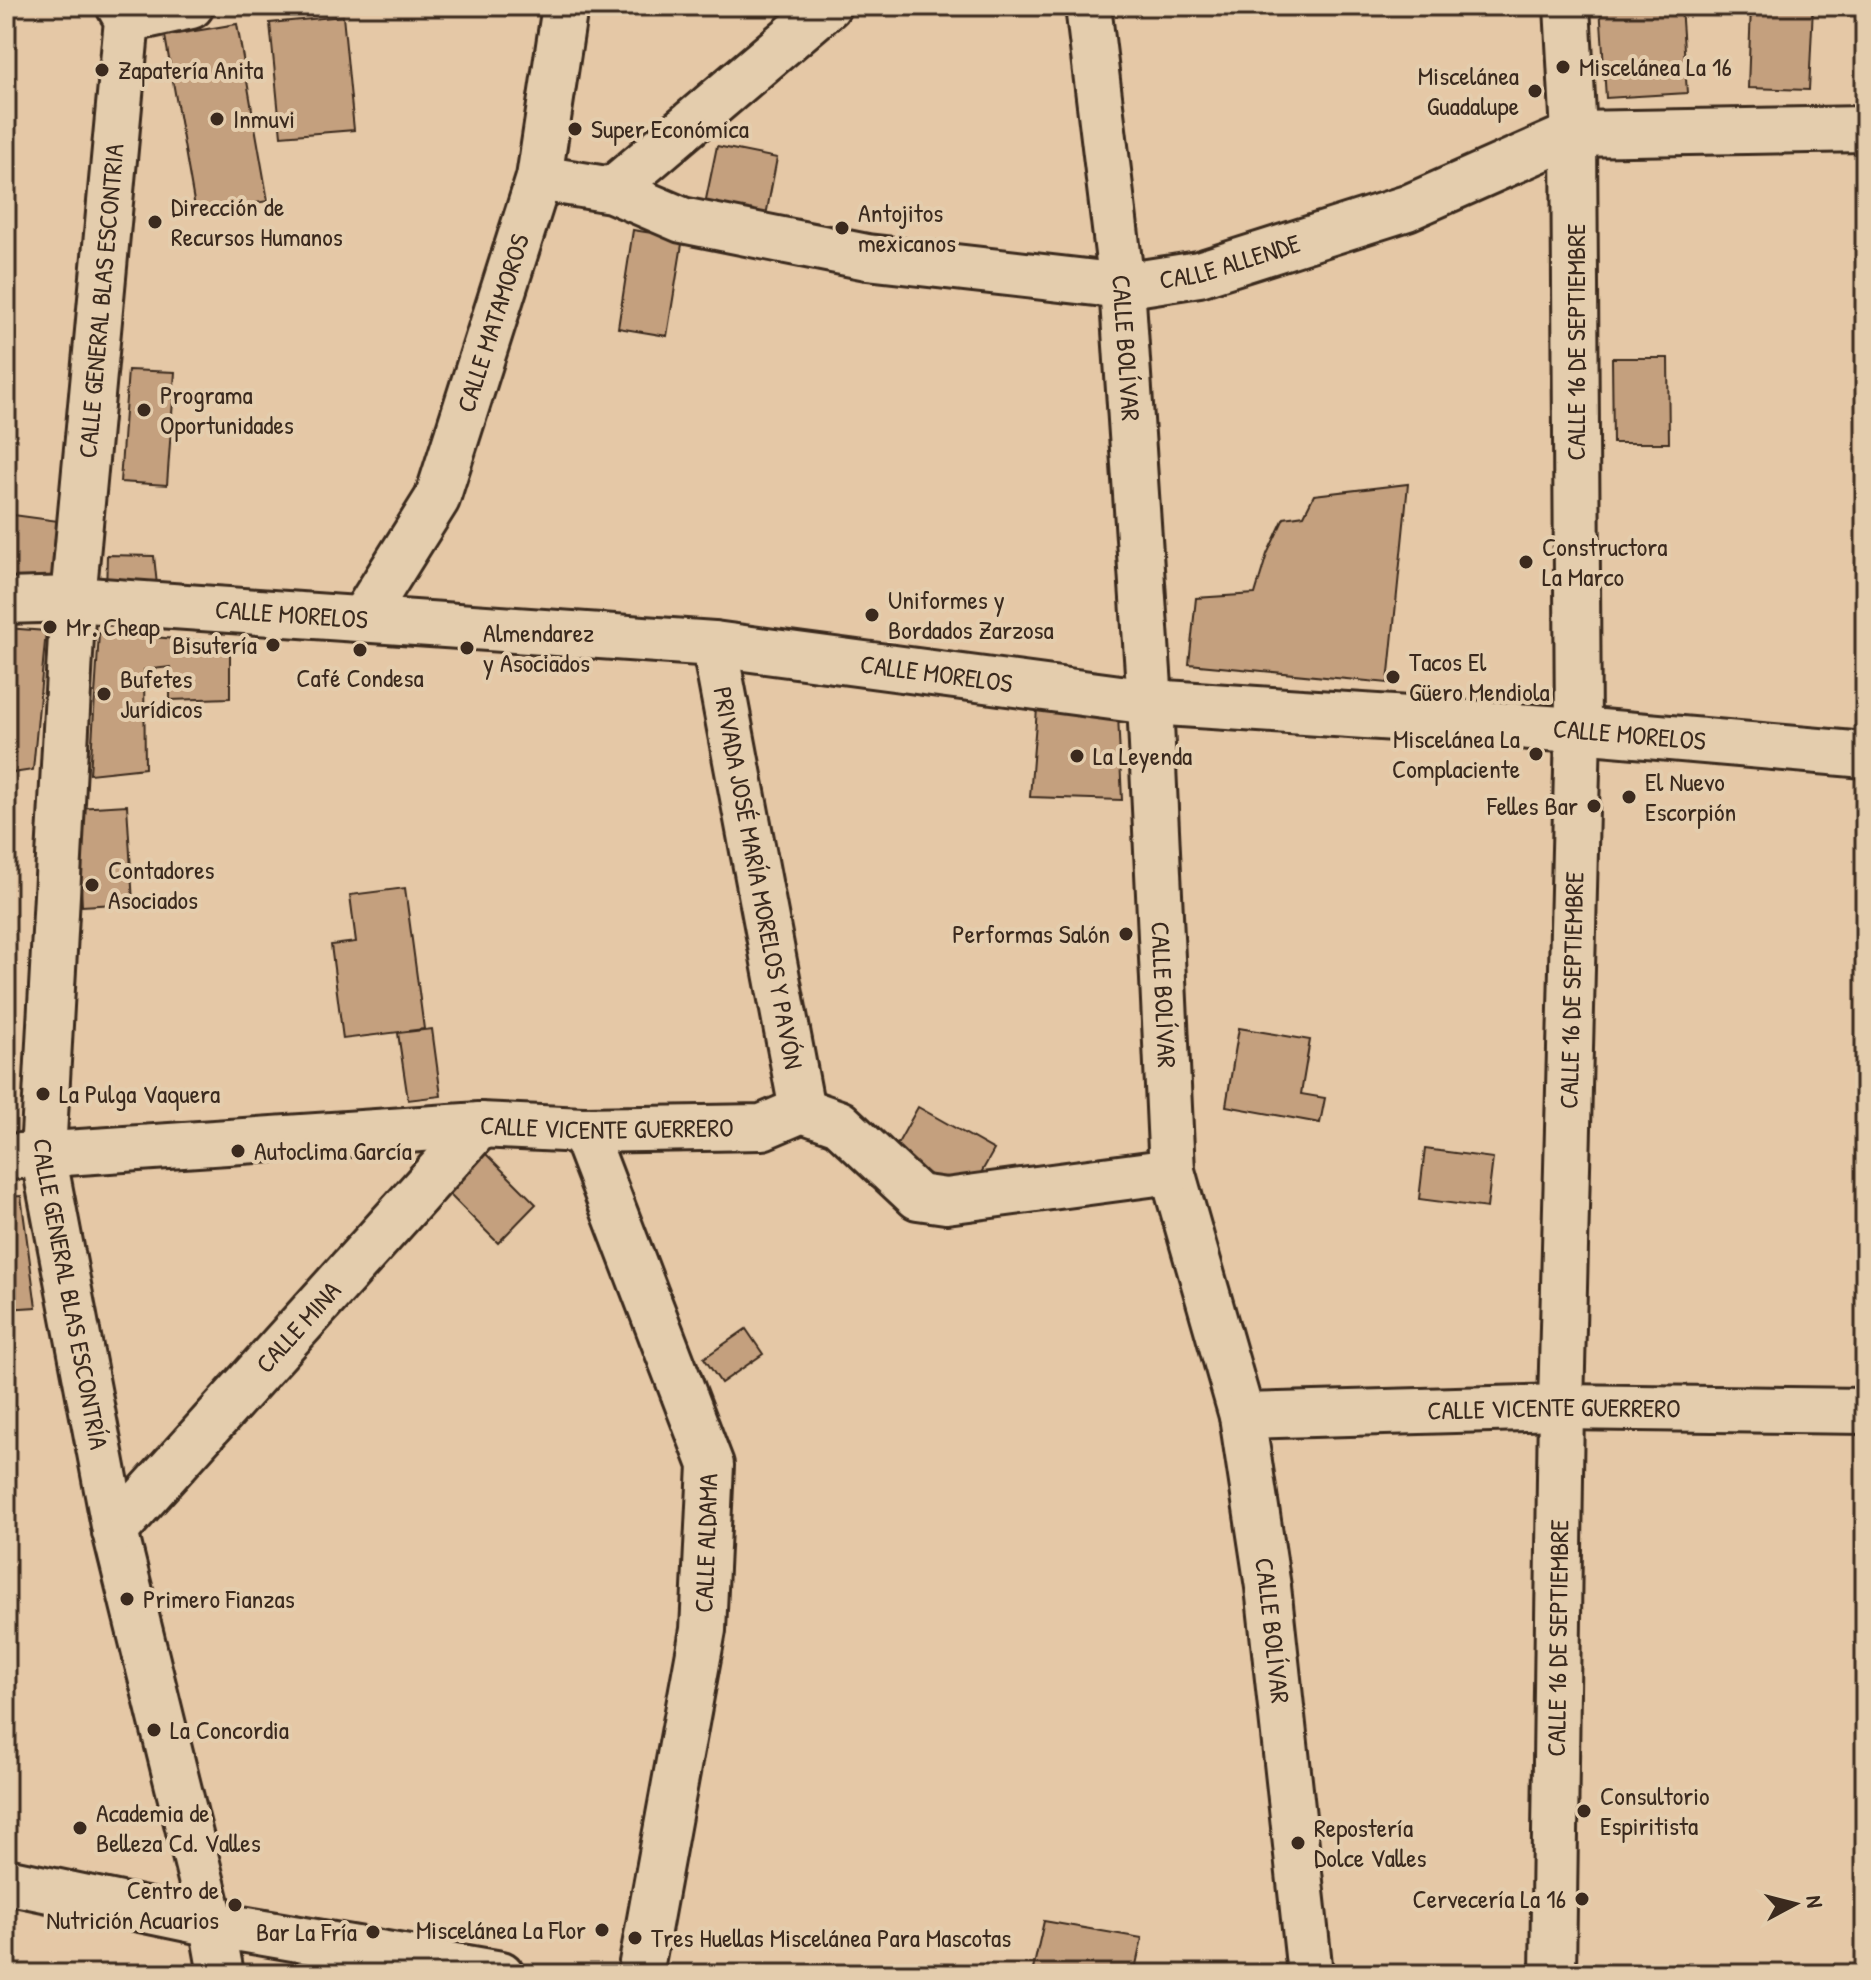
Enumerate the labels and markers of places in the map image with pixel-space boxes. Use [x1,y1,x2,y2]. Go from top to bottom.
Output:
place label: Miscelánea La 16 [1579,49,1732,84]
place label: Zapatería Anita [118,52,263,87]
place label: Miscelánea Guadalupe [1418,58,1519,123]
marker: Miscelánea La 16 [1554,58,1572,76]
marker: Zapatería Anita [93,61,111,79]
marker: Miscelánea Guadalupe [1526,82,1544,100]
place label: Inmuvi [233,101,295,136]
marker: Inmuvi [208,110,226,128]
place label: Super Económica [591,111,749,146]
marker: Super Económica [566,120,584,138]
place label: Dirección de Recursos Humanos [171,189,343,254]
place label: Antojitos mexicanos [858,195,956,260]
marker: Dirección de Recursos Humanos [146,213,164,231]
marker: Antojitos mexicanos [833,219,851,237]
place label: Programa Oportunidades [160,377,294,442]
marker: Programa Oportunidades [135,401,153,419]
place label: Constructora La Marco [1542,529,1668,594]
marker: Constructora La Marco [1517,553,1535,571]
place label: Uniformes y Bordados Zarzosa [888,582,1054,647]
marker: Uniformes y Bordados Zarzosa [863,606,881,624]
place label: Mr. Cheap [66,609,160,644]
place label: Almendarez y Asociados [483,615,594,680]
marker: Mr. Cheap [41,618,59,636]
place label: Bisutería [172,627,257,662]
marker: Bisutería [264,636,282,654]
marker: Almendarez y Asociados [458,639,476,657]
marker: Café Condesa [351,641,369,659]
place label: Tacos El Güero Mendiola [1409,644,1550,709]
place label: Café Condesa [296,660,424,695]
place label: Bufetes Jurídicos [120,661,202,726]
marker: Tacos El Güero Mendiola [1384,668,1402,686]
marker: Bufetes Jurídicos [95,685,113,703]
place label: Miscelánea La Complaciente [1392,721,1520,786]
place label: La Leyenda [1093,738,1192,773]
marker: Miscelánea La Complaciente [1527,745,1545,763]
marker: La Leyenda [1068,747,1086,765]
place label: El Nuevo Escorpión [1645,764,1736,829]
place label: Felles Bar [1486,788,1578,823]
marker: El Nuevo Escorpión [1620,788,1638,806]
marker: Felles Bar [1585,797,1603,815]
place label: Contadores Asociados [108,852,215,917]
marker: Contadores Asociados [83,876,101,894]
place label: Performas Salón [952,916,1110,951]
marker: Performas Salón [1117,925,1135,943]
place label: La Pulga Vaquera [59,1076,220,1111]
marker: La Pulga Vaquera [34,1085,52,1103]
place label: Autoclima García [254,1133,412,1168]
marker: Autoclima García [229,1142,247,1160]
place label: Primero Fianzas [143,1581,295,1616]
marker: Primero Fianzas [118,1590,136,1608]
place label: La Concordia [170,1712,289,1747]
marker: La Concordia [145,1721,163,1739]
place label: Consultorio Espiritista [1600,1778,1710,1843]
place label: Academia de Belleza Cd. Valles [96,1795,261,1860]
marker: Consultorio Espiritista [1575,1802,1593,1820]
place label: Repostería Dolce Valles [1314,1810,1427,1875]
marker: Academia de Belleza Cd. Valles [71,1819,89,1837]
marker: Repostería Dolce Valles [1289,1834,1307,1852]
place label: Centro de Nutrición Acuarios [46,1872,219,1937]
place label: Cervecería La 16 [1413,1881,1566,1916]
marker: Cervecería La 16 [1573,1890,1591,1908]
marker: Centro de Nutrición Acuarios [226,1896,244,1914]
place label: Miscelánea La Flor [416,1912,586,1947]
place label: Bar La Fría [256,1914,357,1949]
place label: Tres Huellas Miscelánea Para Mascotas [651,1920,1011,1955]
marker: Miscelánea La Flor [593,1921,611,1939]
marker: Bar La Fría [364,1923,382,1941]
marker: Tres Huellas Miscelánea Para Mascotas [626,1929,644,1947]

